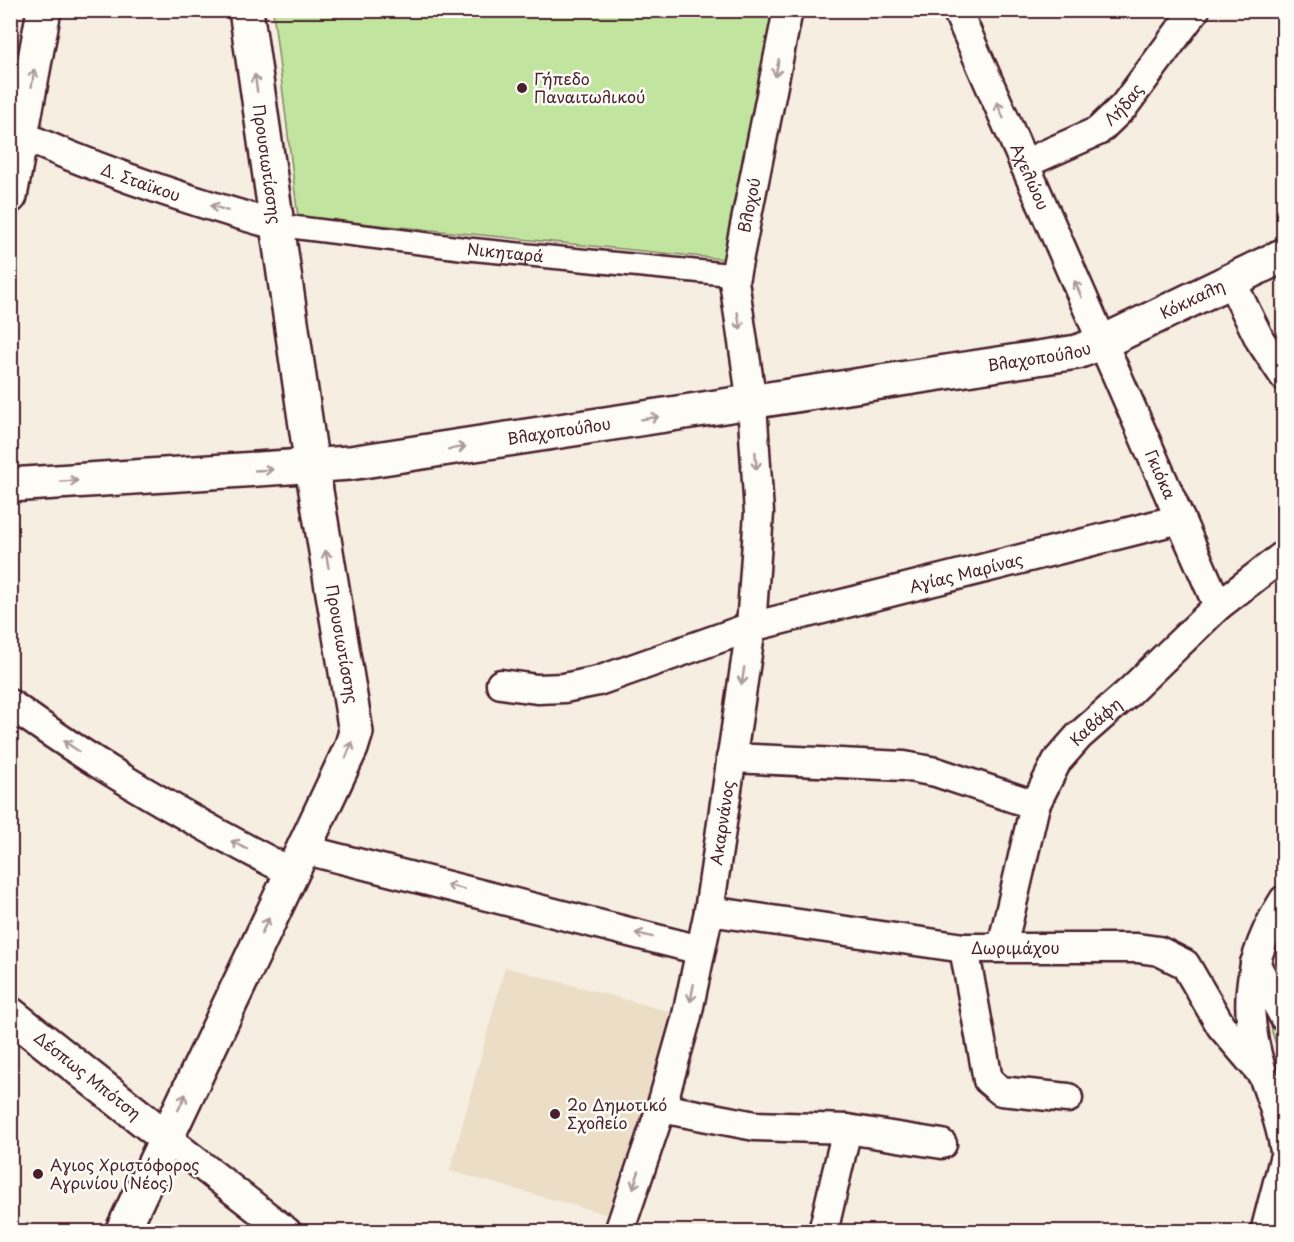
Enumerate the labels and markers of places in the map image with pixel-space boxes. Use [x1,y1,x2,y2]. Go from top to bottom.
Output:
place label: Γήπεδο Παναιτωλικού [534,66,645,108]
marker: Γήπεδο Παναιτωλικού [515,81,529,95]
place label: 2ο Δημοτικό Σχολείο [567,1092,667,1134]
marker: 2ο Δημοτικό Σχολείο [548,1107,562,1121]
place label: Αγιος Χριστόφορος Αγρινίου (Νέος) [50,1152,200,1194]
marker: Αγιος Χριστόφορος Αγρινίου (Νέος) [31,1167,45,1181]

